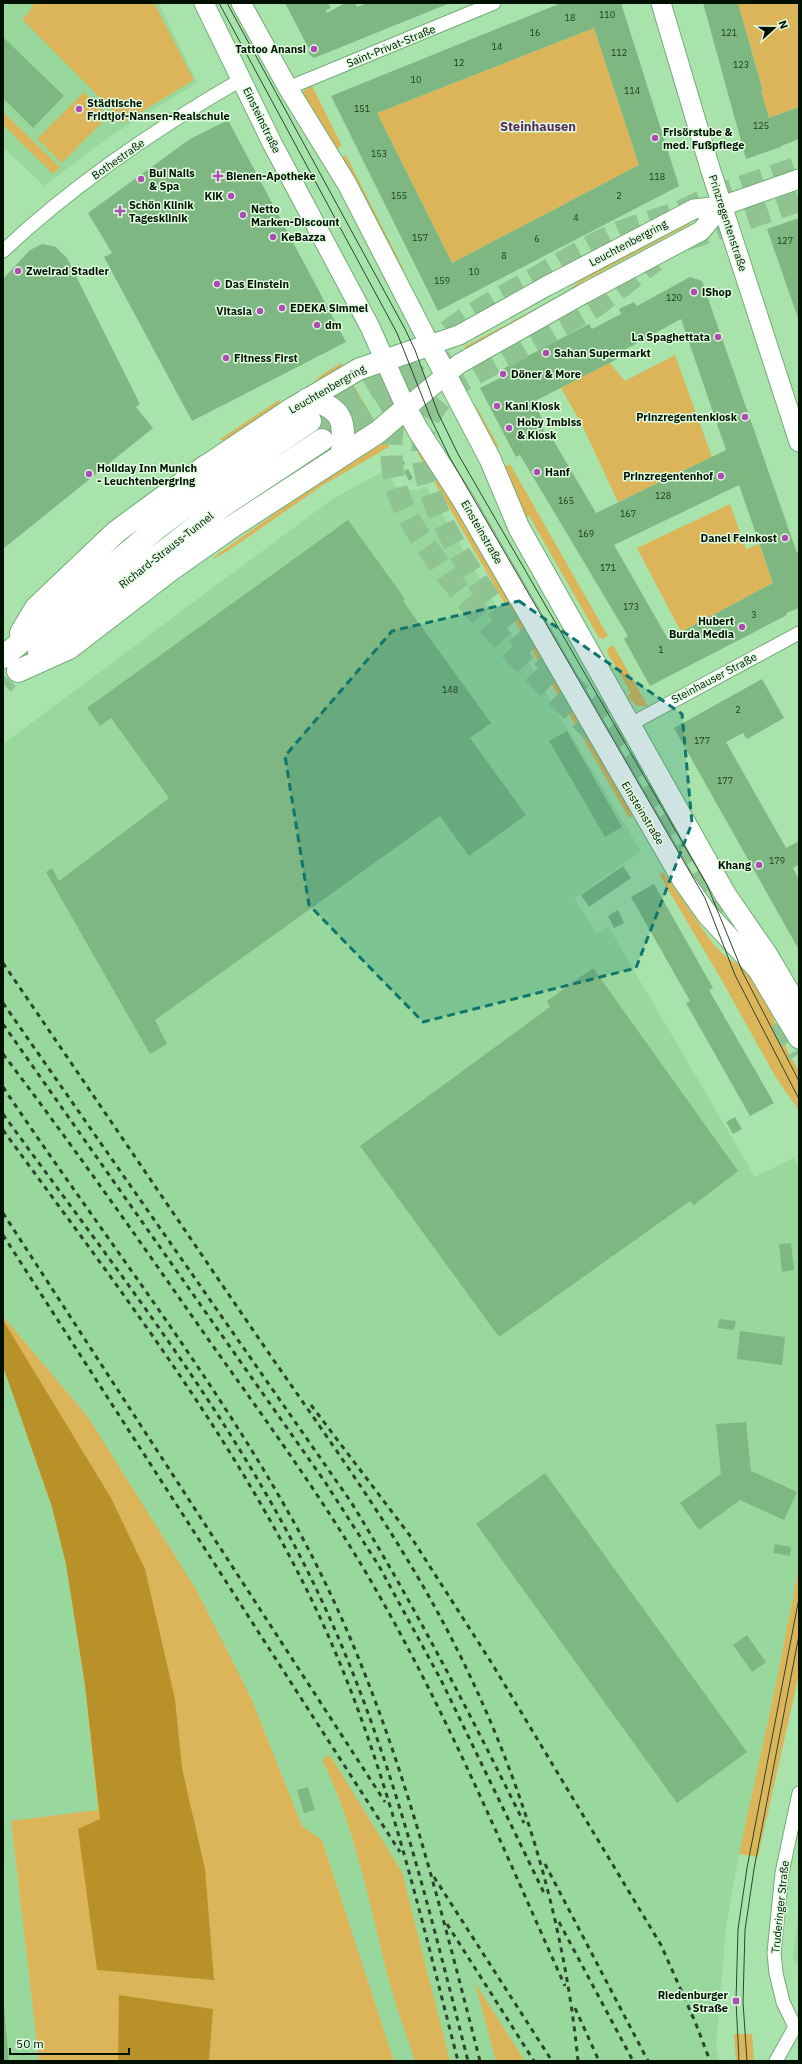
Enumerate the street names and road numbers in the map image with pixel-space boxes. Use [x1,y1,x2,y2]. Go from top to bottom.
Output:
street label: Saint-Privat-Straße [344,22,438,70]
street label: Einsteinstraße [240,85,284,155]
street label: Bothestraße [89,136,147,182]
street label: Prinzregentenstraße [706,173,750,273]
street label: Leuchtenbergring [587,216,670,269]
street label: Leuchtenbergring [286,361,368,417]
street label: Einsteinstraße [458,497,506,567]
street label: Richard-Strauss-Tunnel [116,509,216,591]
street label: Steinhauser Straße [669,650,759,706]
street label: Einsteinstraße [619,779,667,847]
street label: Truderinger Straße [768,1860,792,1954]

